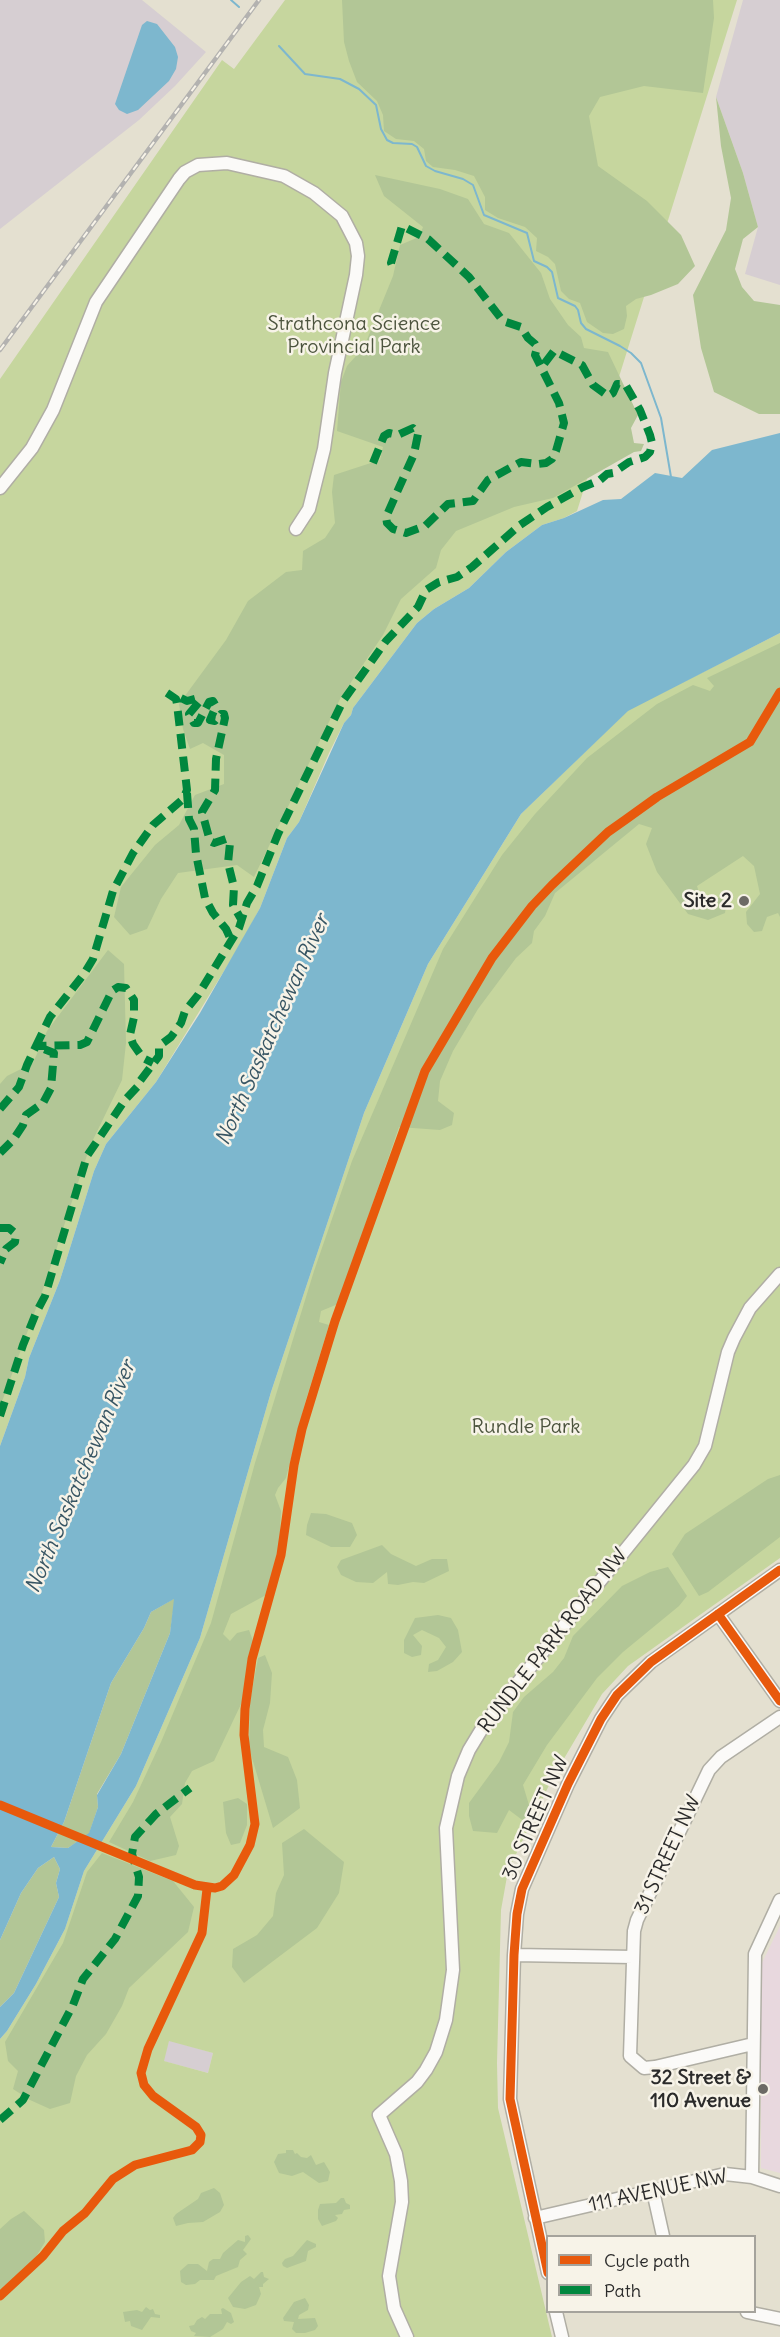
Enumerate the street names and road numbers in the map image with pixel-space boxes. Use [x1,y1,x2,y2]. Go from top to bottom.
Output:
street label: RUNDLE PARK ROAD NW [473,1544,633,1738]
street label: 30 STREET NW [498,1752,574,1884]
street label: 31 STREET NW [630,1792,706,1918]
street label: 111 AVENUE NW [587,2165,729,2217]

